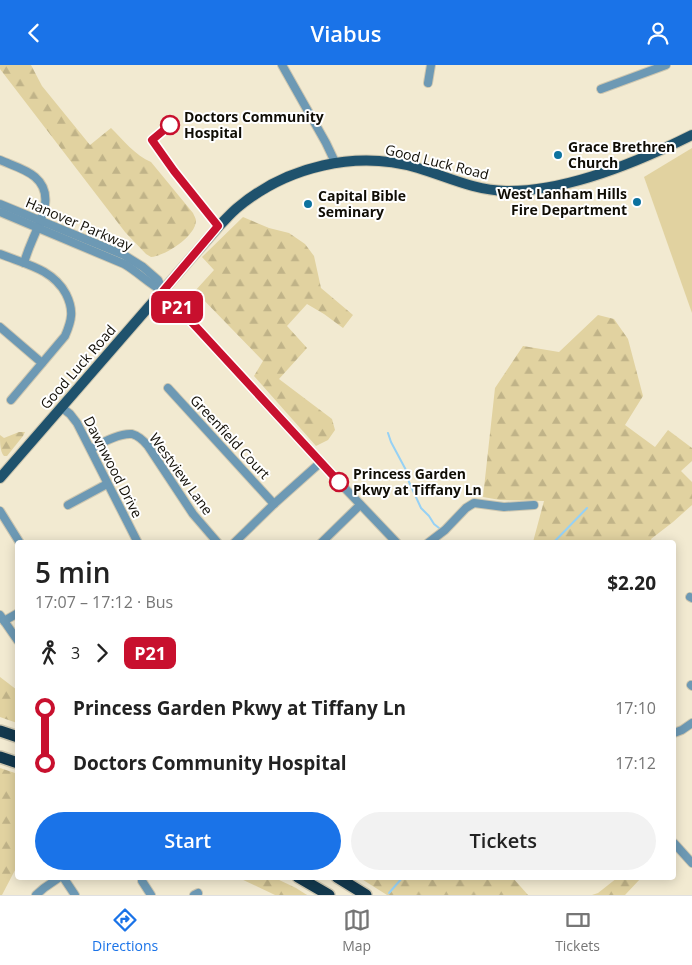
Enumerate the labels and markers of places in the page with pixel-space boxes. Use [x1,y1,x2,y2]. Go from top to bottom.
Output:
place label: Doctors Community Hospital [184,107,324,142]
marker: Doctors Community Hospital [160,115,180,135]
place label: Grace Brethren Church [568,137,675,172]
marker: Grace Brethren Church [552,149,564,161]
place label: West Lanham Hills Fire Department [497,184,627,219]
place label: Capital Bible Seminary [318,186,406,221]
marker: West Lanham Hills Fire Department [631,196,643,208]
marker: Capital Bible Seminary [302,198,314,210]
place label: Princess Garden Pkwy at Tiffany Ln [353,464,482,499]
marker: Princess Garden Pkwy at Tiffany Ln [329,472,349,492]

